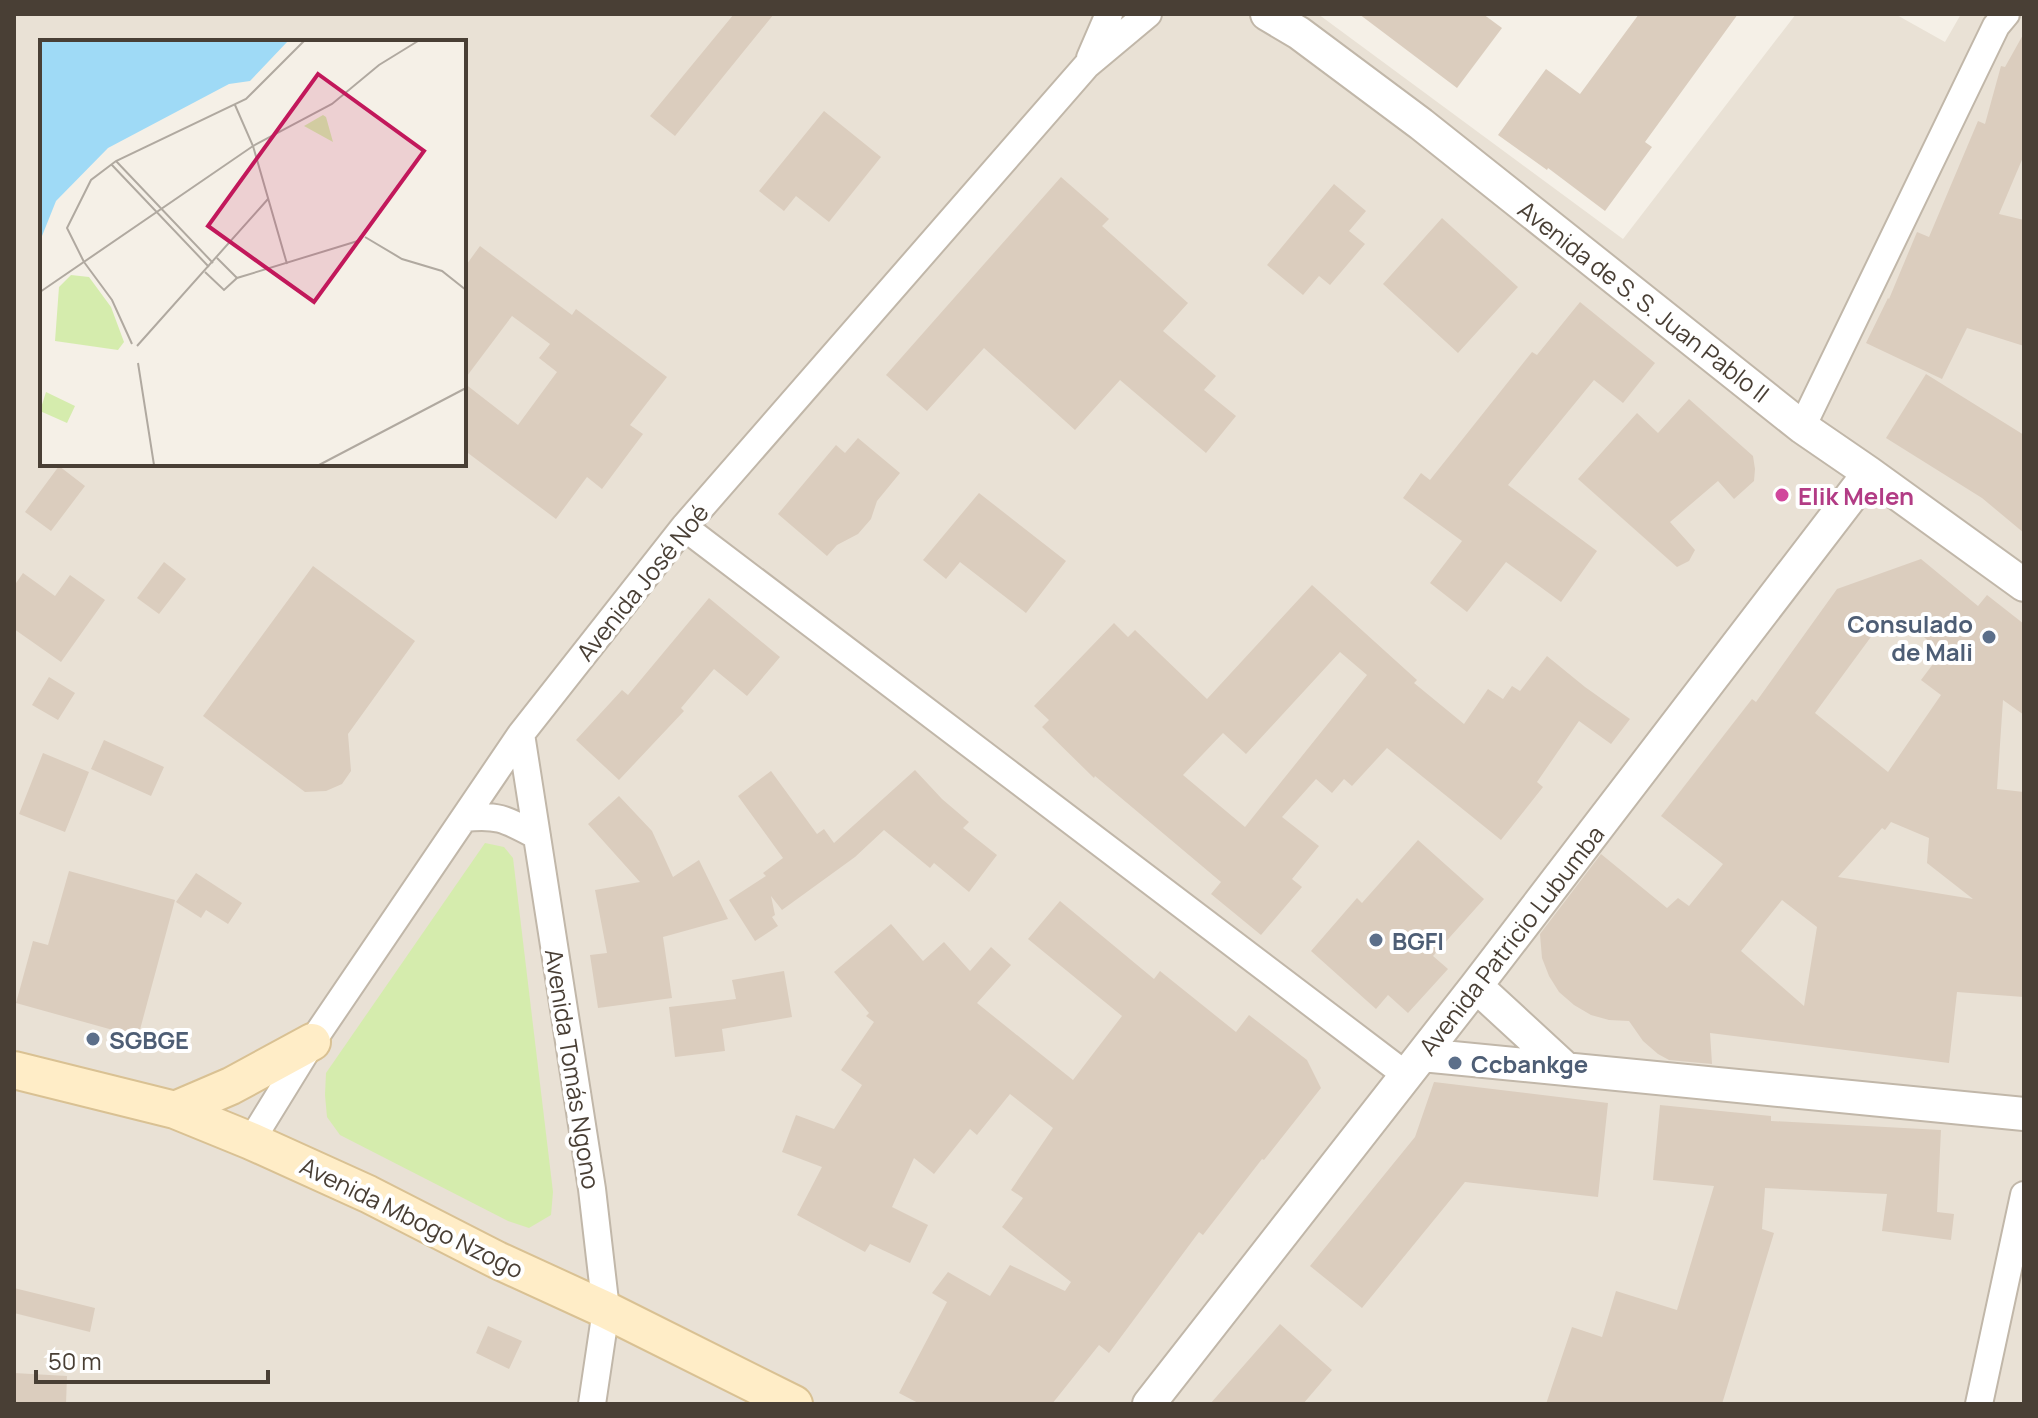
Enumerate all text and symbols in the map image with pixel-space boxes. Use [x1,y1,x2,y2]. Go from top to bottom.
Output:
inset map [40,40,466,466]
street label: Avenida de S. S. Juan Pablo II [1512,193,1776,409]
place label: Elik Melen [1798,479,1914,512]
marker: Elik Melen [1773,486,1791,504]
street label: Avenida José Noé [568,497,716,667]
place label: Consulado de Mali [1847,607,1973,668]
marker: Consulado de Mali [1980,628,1998,646]
street label: Avenida Patricio Lubumba [1411,818,1611,1062]
place label: BGFI [1392,924,1444,957]
marker: BGFI [1367,931,1385,949]
street label: Avenida Tomás Ngono [538,947,608,1191]
place label: SGBGE [109,1023,189,1056]
marker: SGBGE [84,1030,102,1048]
place label: Ccbankge [1471,1047,1588,1080]
marker: Ccbankge [1446,1054,1464,1072]
street label: Avenida Mbogo Nzogo [295,1149,529,1285]
scale bar [36,1334,268,1384]
text: 50 m [48,1344,102,1377]

